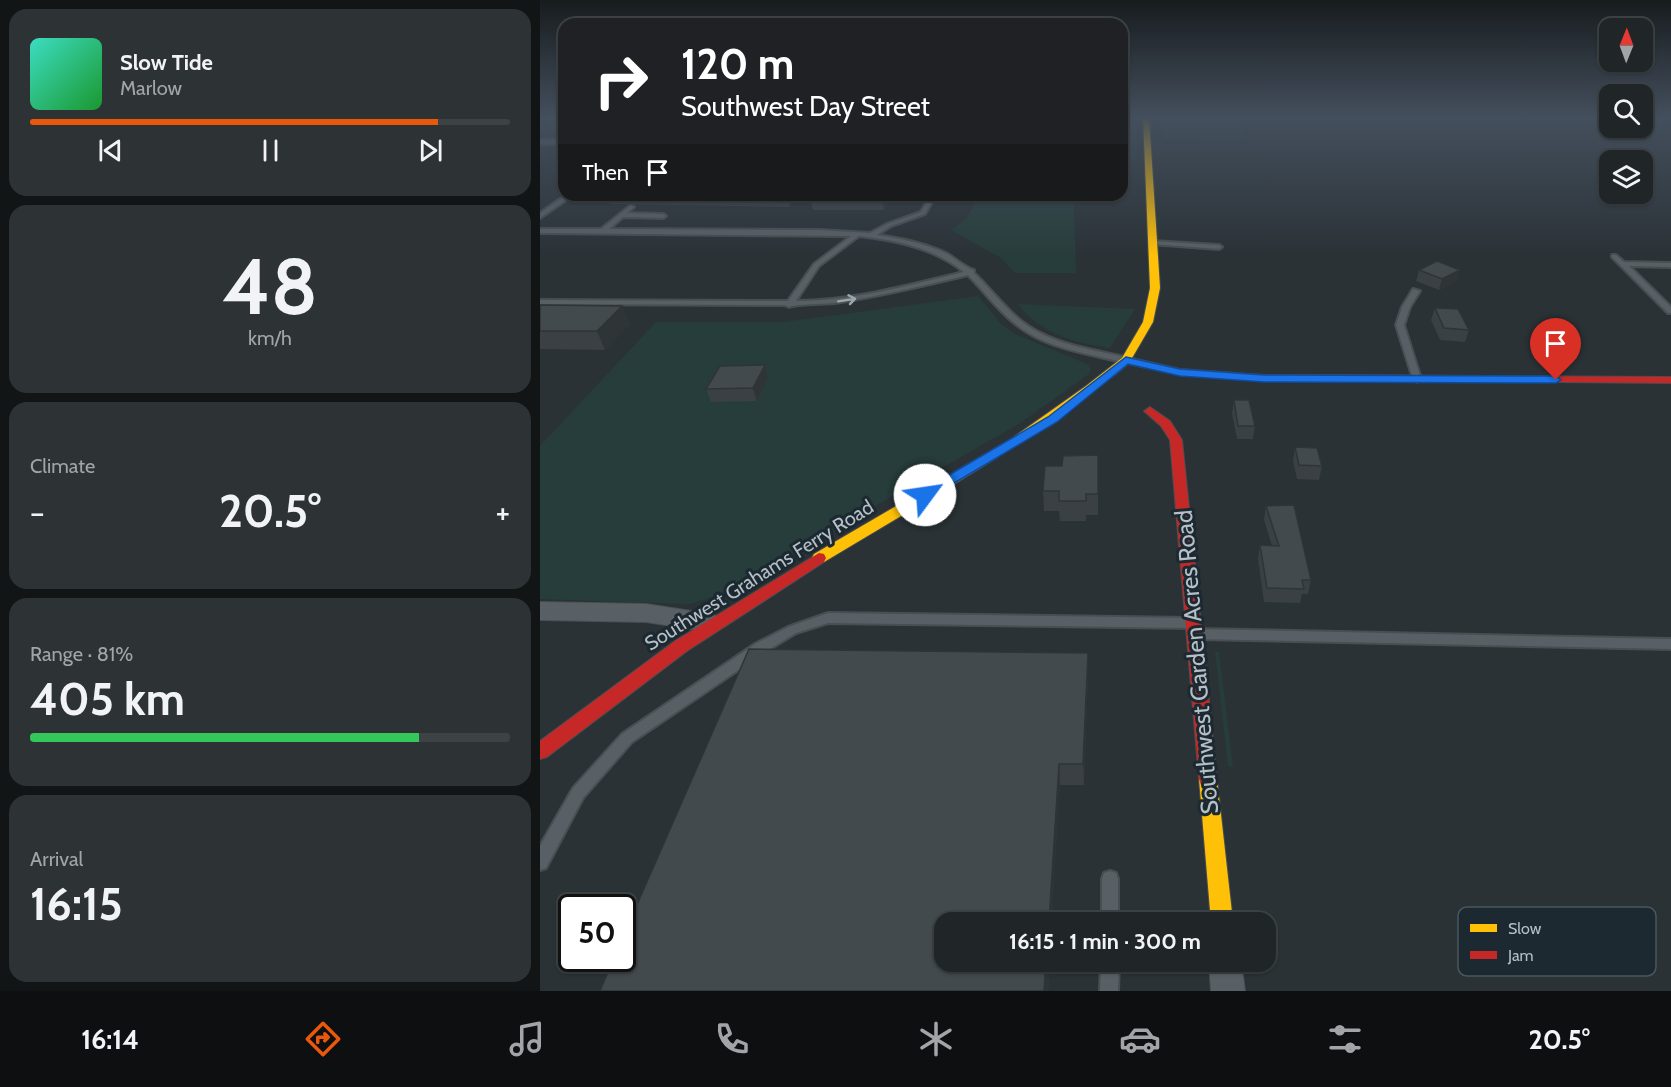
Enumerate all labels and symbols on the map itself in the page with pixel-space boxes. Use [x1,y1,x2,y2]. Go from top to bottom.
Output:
north arrow [1599,18,1653,72]
one-way arrow [837,294,857,305]
pin [1530,318,1581,380]
position arrow [893,463,957,527]
street label: Southwest Grahams Ferry Road [640,495,878,655]
street label: Southwest Garden Acres Road [1169,509,1224,815]
speed limit sign: 50 [558,894,636,972]
legend [1458,907,1656,976]
text: Slow [1508,919,1542,938]
text: Jam [1507,946,1534,965]

